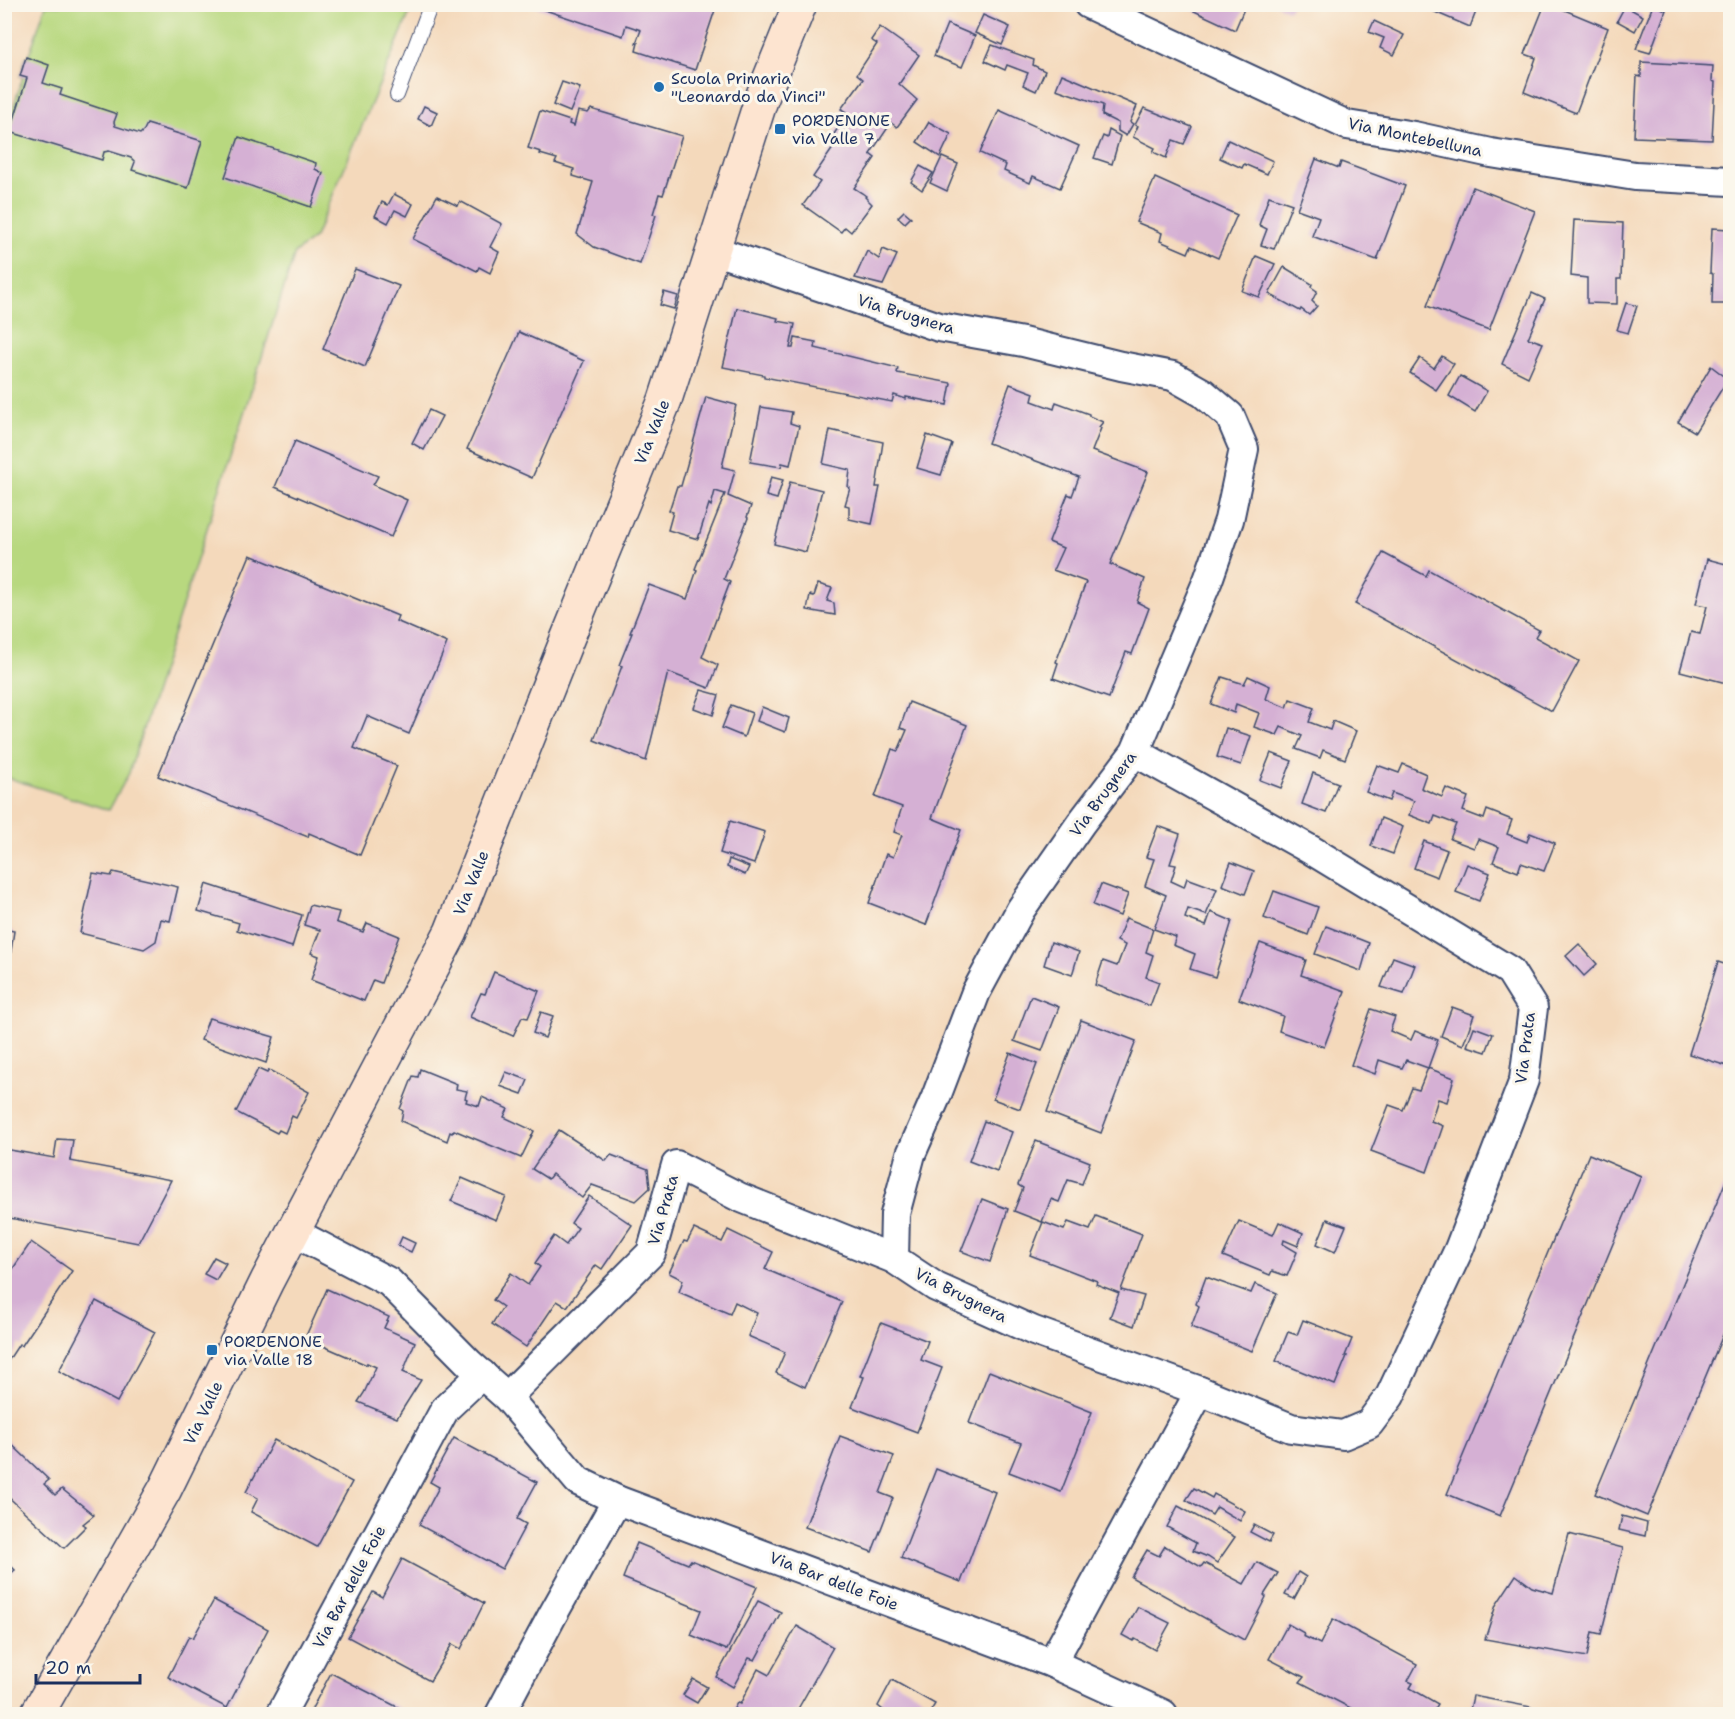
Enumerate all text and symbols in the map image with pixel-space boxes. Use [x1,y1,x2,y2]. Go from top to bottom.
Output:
place label: Scuola Primaria "Leonardo da Vinci" [671,68,826,107]
marker: Scuola Primaria "Leonardo da Vinci" [652,80,666,94]
place label: PORDENONE via Valle 7 [792,110,890,149]
street label: Via Montebelluna [1346,112,1484,162]
marker: PORDENONE via Valle 7 [773,122,787,136]
street label: Via Brugnera [855,289,957,339]
street label: Via Valle [629,396,675,468]
street label: Via Brugnera [1065,747,1141,841]
street label: Via Valle [448,847,494,919]
street label: Via Prata [1510,1011,1540,1085]
street label: Via Prata [643,1172,683,1248]
street label: Via Brugnera [911,1263,1011,1327]
place label: PORDENONE via Valle 18 [224,1331,322,1370]
marker: PORDENONE via Valle 18 [205,1343,219,1357]
street label: Via Valle [179,1378,227,1448]
street label: Via Bar delle Foie [308,1522,390,1652]
street label: Via Bar delle Foie [766,1547,902,1615]
scale bar [36,1647,140,1685]
text: 20 m [45,1656,91,1680]

